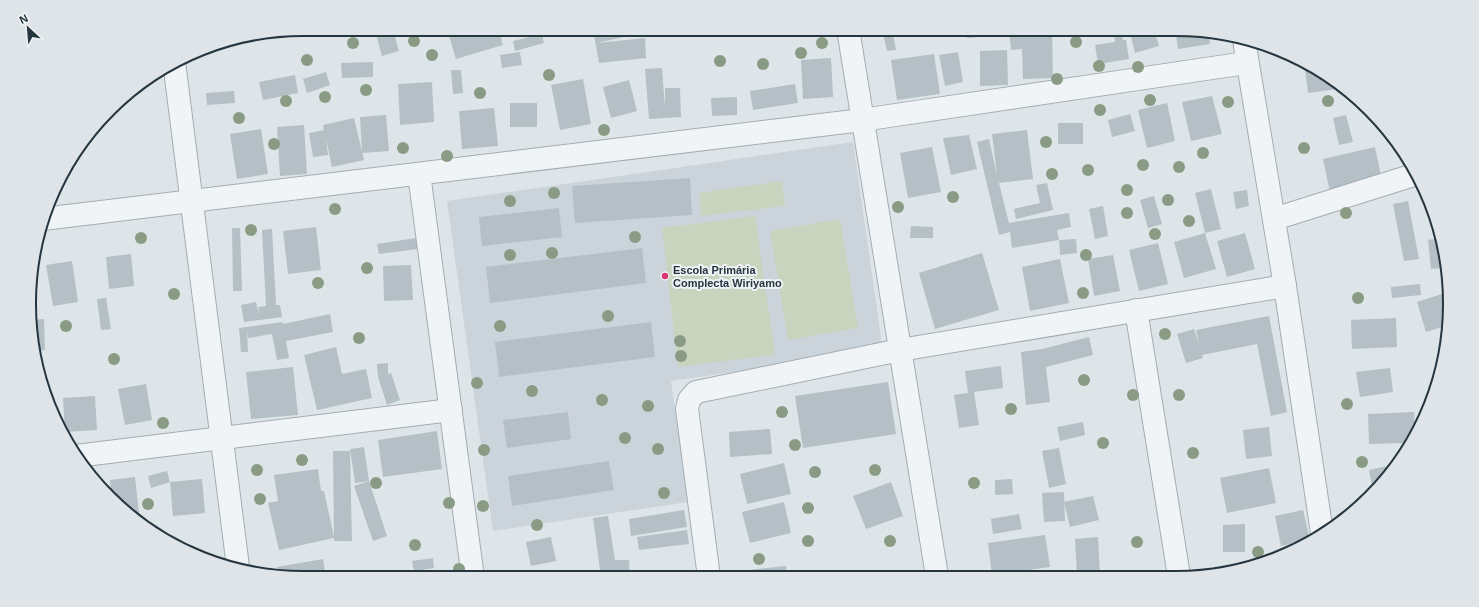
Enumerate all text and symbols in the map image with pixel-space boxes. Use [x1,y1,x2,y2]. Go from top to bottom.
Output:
north arrow [8,8,48,48]
text: N [17,12,30,26]
place label: Escola Primária Complecta Wiriyamo [673,264,782,289]
marker: Escola Primária Complecta Wiriyamo [660,271,670,281]

